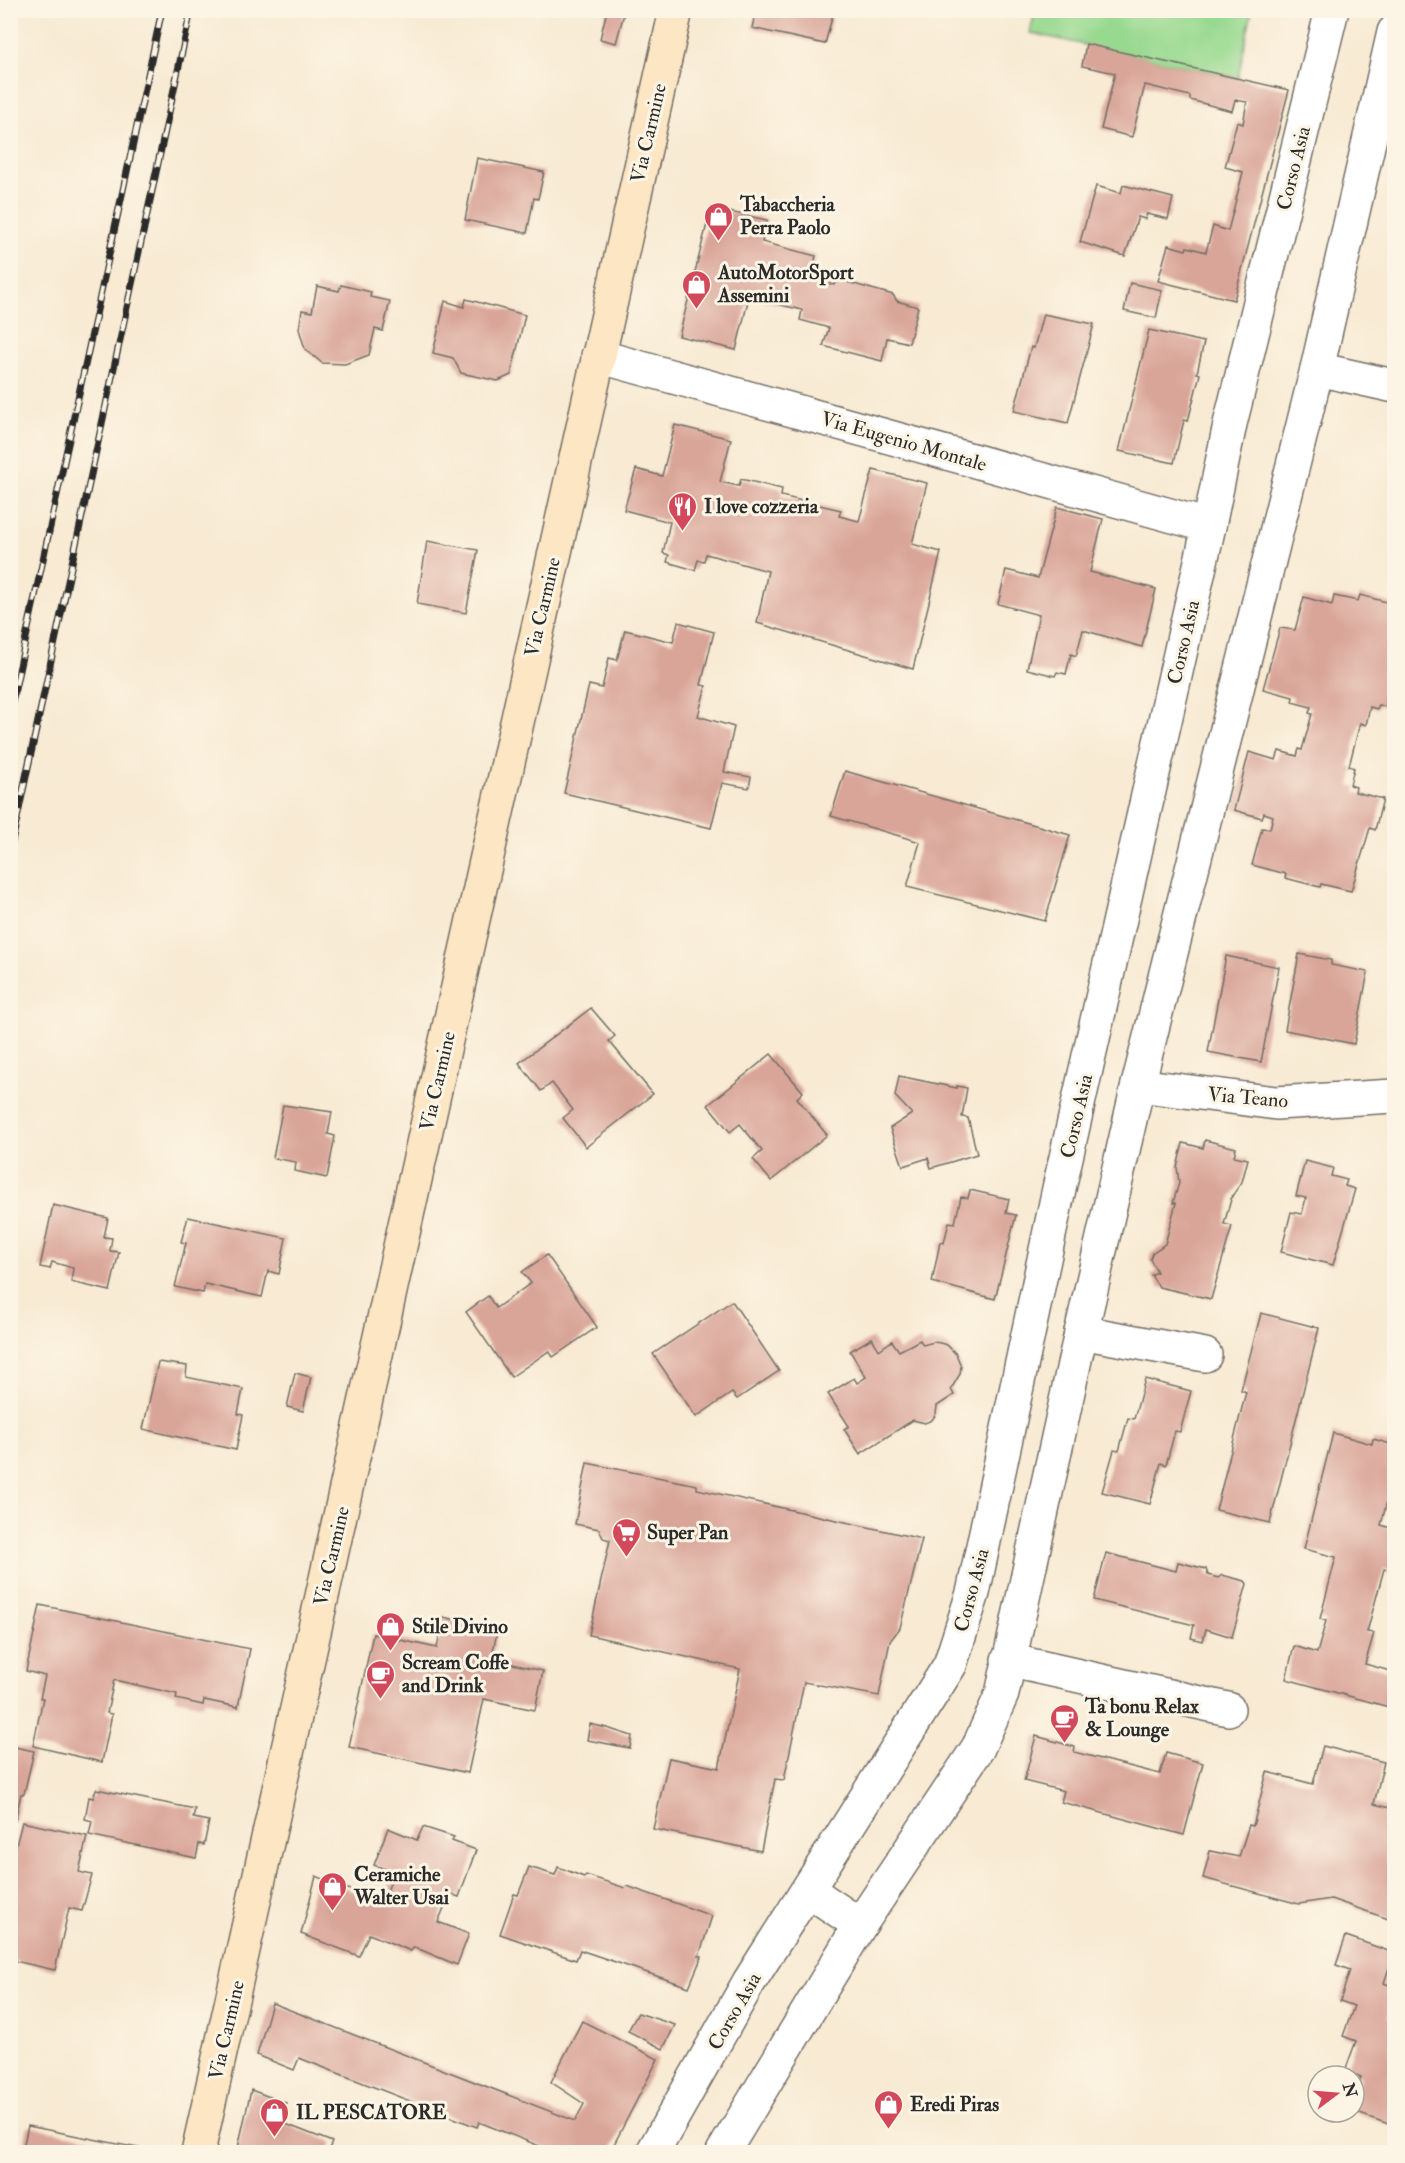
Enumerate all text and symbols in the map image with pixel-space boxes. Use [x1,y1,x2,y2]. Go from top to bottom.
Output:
street label: Via Carmine [625,81,672,185]
street label: Corso Asia [1271,123,1316,213]
place label: Tabaccheria Perra Paolo [739,192,836,240]
shop icon: Tabaccheria Perra Paolo [703,200,735,242]
place label: AutoMotorSport Assemini [717,260,854,308]
shop icon: AutoMotorSport Assemini [681,268,713,310]
street label: Via Eugenio Montale [818,406,990,477]
restaurant icon: I love cozzeria [667,490,699,532]
place label: I love cozzeria [704,494,819,519]
street label: Via Carmine [519,555,566,659]
street label: Corso Asia [1162,597,1205,687]
street label: Via Carmine [414,1029,461,1133]
street label: Corso Asia [1055,1071,1098,1161]
street label: Via Teano [1207,1082,1289,1113]
street label: Via Carmine [308,1504,355,1608]
supermarket icon: Super Pan [610,1516,642,1558]
place label: Super Pan [647,1520,729,1546]
street label: Corso Asia [948,1545,995,1635]
shop icon: Stile Divino [375,1610,407,1652]
place label: Stile Divino [412,1614,508,1639]
place label: Scream Coffe and Drink [402,1650,510,1698]
cafe icon: Scream Coffe and Drink [365,1658,397,1700]
place label: Ta bonu Relax & Lounge [1084,1694,1199,1743]
cafe icon: Ta bonu Relax & Lounge [1048,1702,1080,1744]
place label: Ceramiche Walter Usai [353,1862,450,1910]
shop icon: Ceramiche Walter Usai [317,1870,349,1912]
street label: Corso Asia [702,1967,767,2055]
street label: Via Carmine [203,1978,250,2082]
north arrow [1306,2064,1366,2124]
text: N [1338,2080,1361,2100]
shop icon: Eredi Piras [873,2088,905,2130]
place label: Eredi Piras [910,2092,999,2117]
shop icon: IL PESCATORE [259,2096,291,2138]
place label: IL PESCATORE [296,2100,447,2125]

